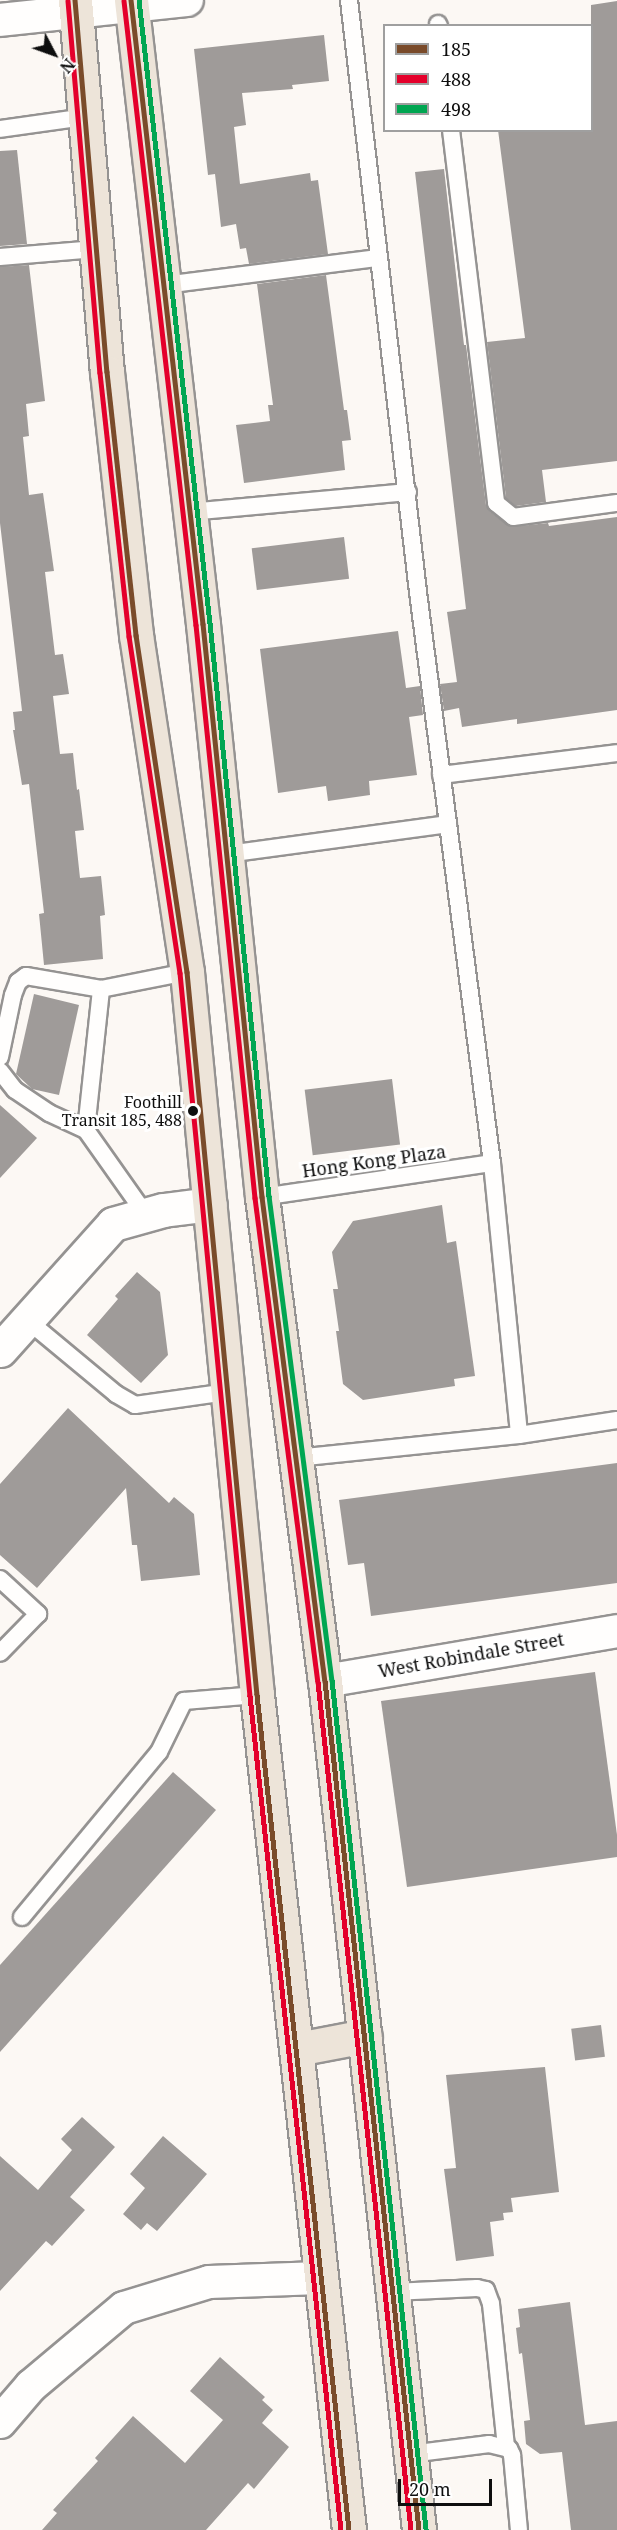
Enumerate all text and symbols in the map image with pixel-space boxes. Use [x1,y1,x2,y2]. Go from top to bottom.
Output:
north arrow [24,24,84,84]
legend [383,24,593,132]
text: 185 [441,37,471,61]
text: N [55,54,80,78]
text: 488 [441,67,471,91]
text: 498 [441,97,471,121]
place label: Foothill Transit 185, 488 [62,1092,182,1130]
marker: Foothill Transit 185, 488 [187,1105,199,1117]
street label: Hong Kong Plaza [301,1140,447,1182]
street label: West Robindale Street [376,1628,566,1682]
scale bar [401,2467,496,2505]
text: 20 m [409,2477,451,2501]

